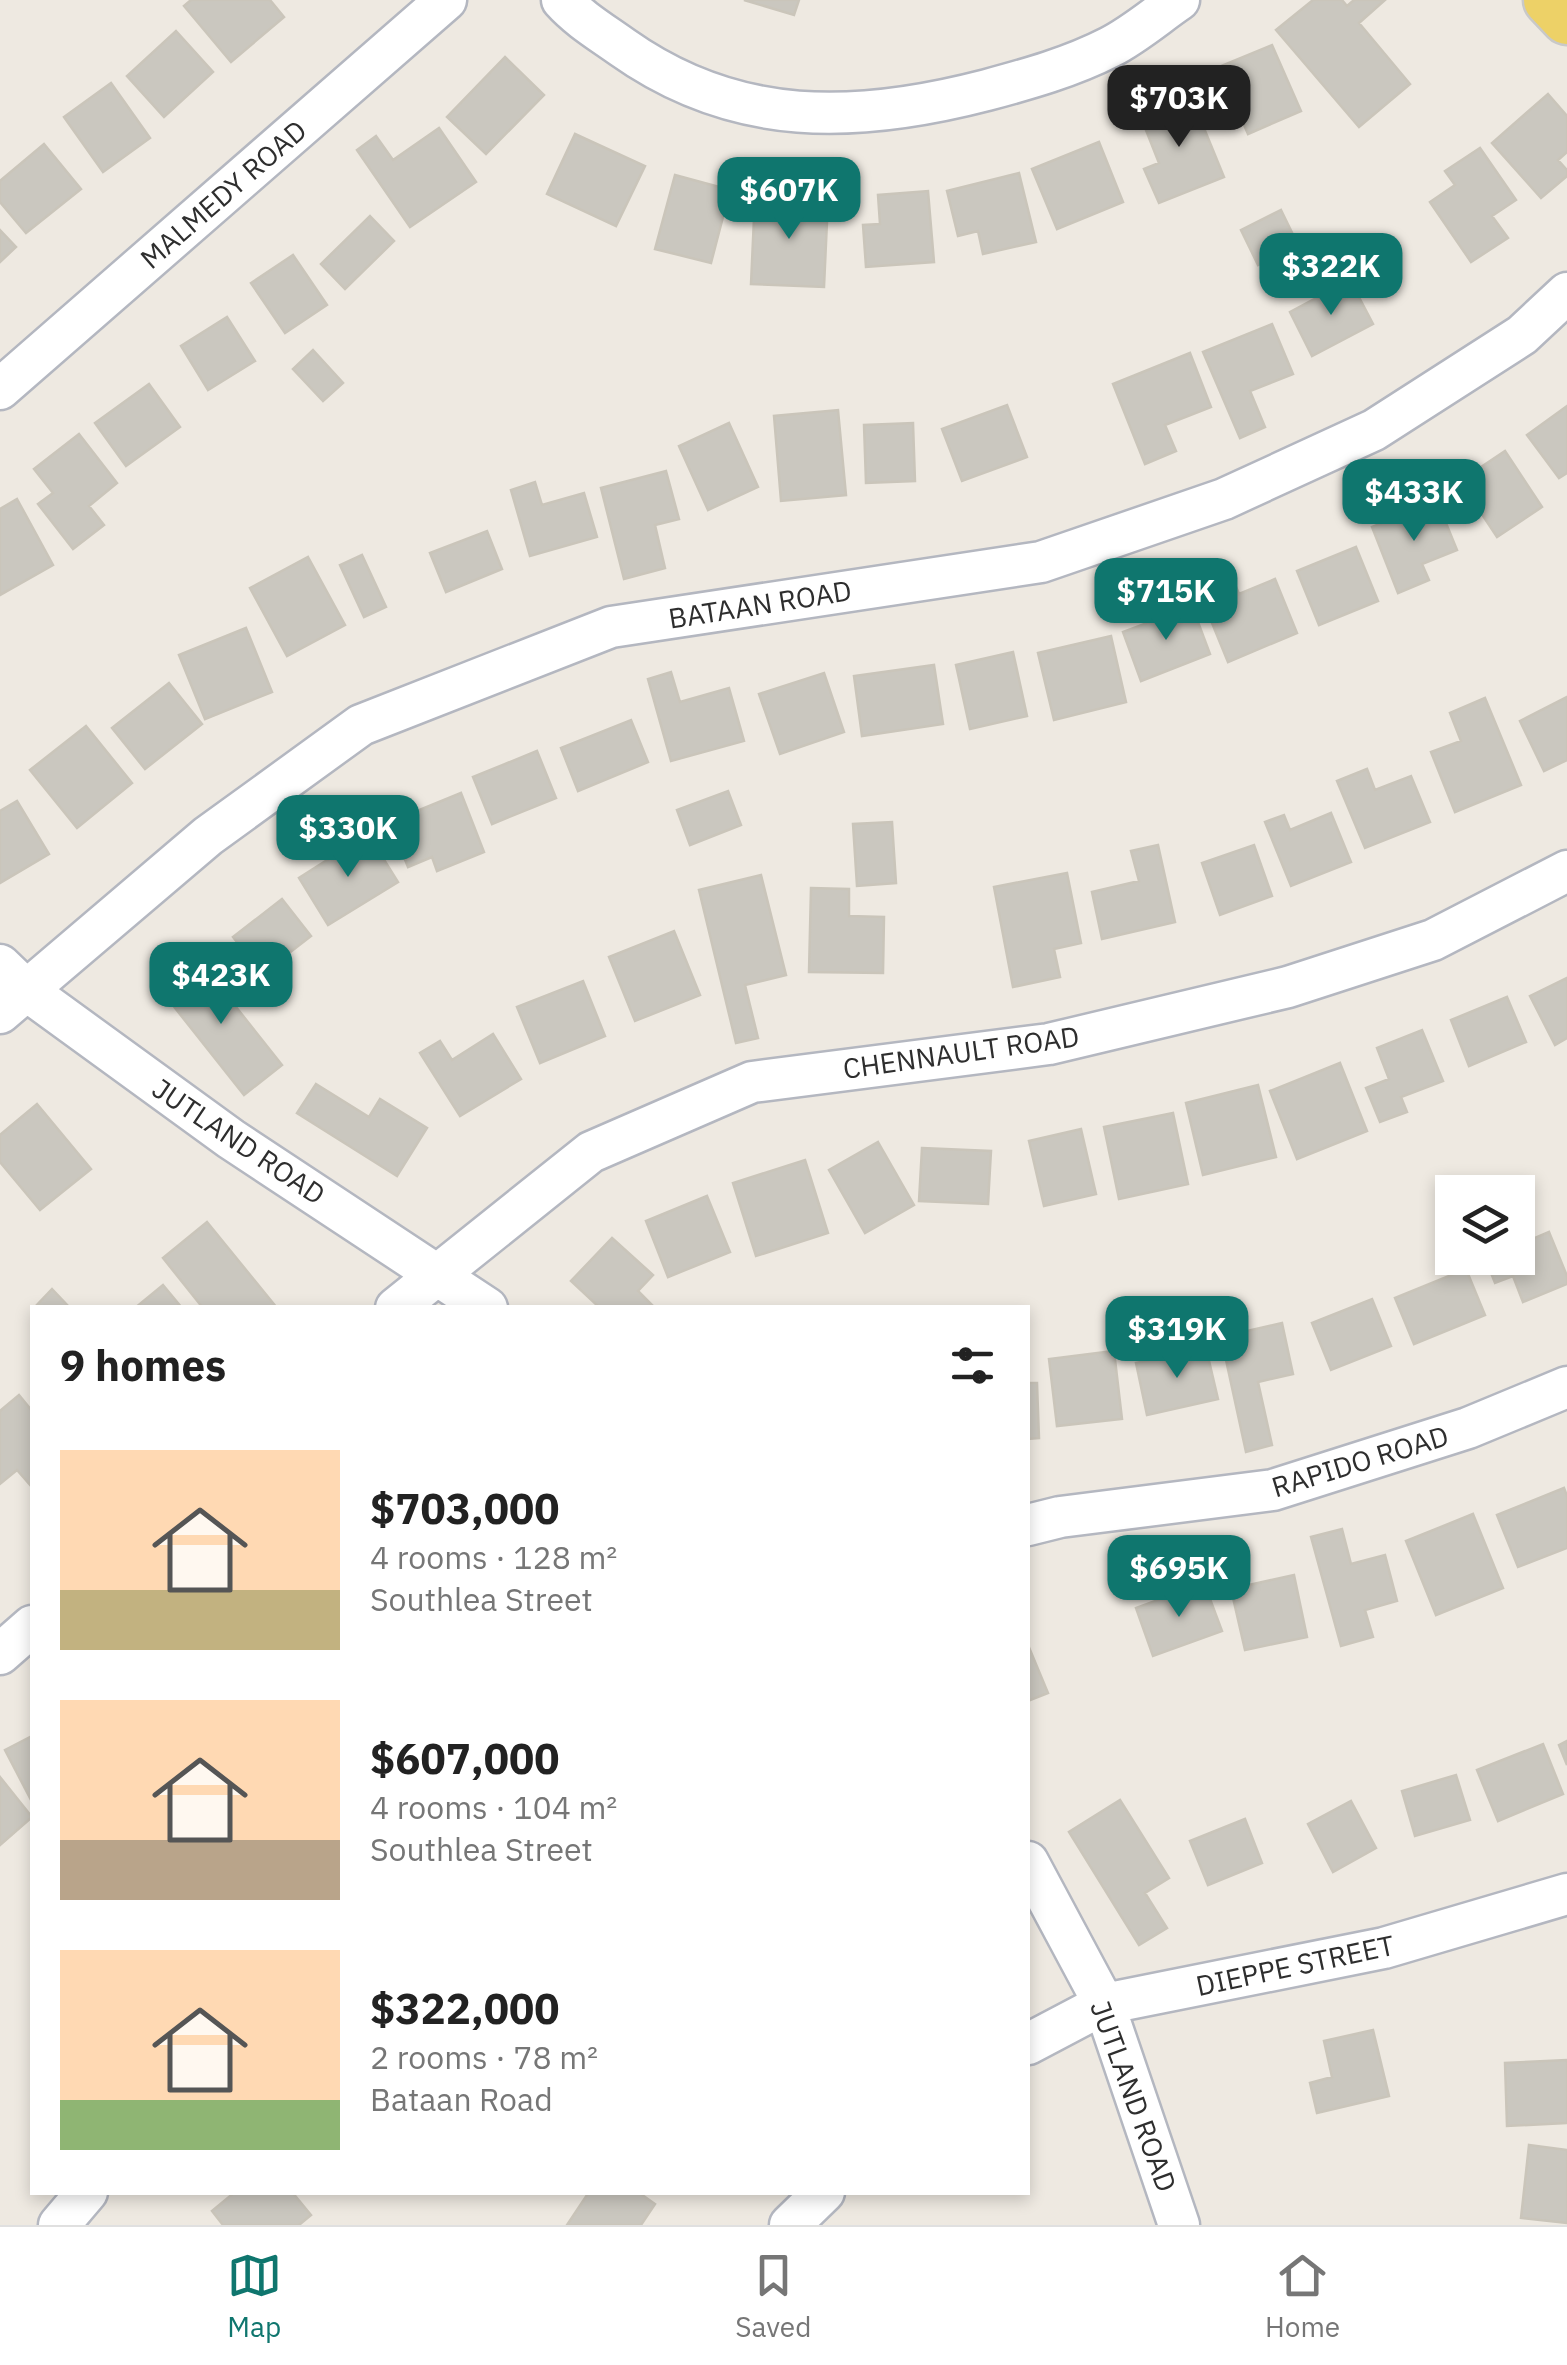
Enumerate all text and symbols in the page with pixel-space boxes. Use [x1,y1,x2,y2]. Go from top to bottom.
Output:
pin: $703K [1109,65,1249,150]
text: $703K [1129,76,1229,118]
street label: MALMEDY ROAD [132,112,314,276]
pin: $607K [719,157,859,242]
text: $607K [739,168,839,210]
pin: $322K [1261,233,1401,318]
text: $322K [1281,244,1381,286]
pin: $433K [1344,459,1484,544]
text: $433K [1364,470,1464,512]
pin: $715K [1096,558,1236,643]
text: $715K [1116,569,1216,611]
street label: BATAAN ROAD [666,571,854,637]
pin: $330K [278,795,418,880]
text: $330K [298,806,398,848]
pin: $423K [151,942,291,1027]
text: $423K [171,953,271,995]
street label: CHENNAULT ROAD [841,1017,1081,1087]
street label: JUTLAND ROAD [145,1070,333,1212]
map controls [1435,1175,1535,1275]
button: layers [1435,1175,1535,1275]
pin: $319K [1107,1296,1247,1381]
text: $319K [1127,1307,1227,1349]
text: 9 homes [60,1338,226,1393]
icon: filters [945,1338,1000,1393]
street label: RAPIDO ROAD [1267,1417,1453,1505]
text: $703,000 [370,1481,559,1536]
icon: home [140,1490,260,1610]
pin: $695K [1109,1535,1249,1620]
text: 4 rooms · 128 m² [370,1536,617,1578]
text: $695K [1129,1546,1229,1588]
text: Southlea Street [370,1578,593,1620]
text: $607,000 [370,1731,559,1786]
icon: home [140,1740,260,1860]
text: 4 rooms · 104 m² [370,1786,617,1828]
text: Southlea Street [370,1828,593,1870]
street label: DIEPPE STREET [1193,1926,1397,2004]
text: $322,000 [370,1981,559,2036]
icon: home [140,1990,260,2110]
street label: JUTLAND ROAD [1082,1995,1186,2197]
text: 2 rooms · 78 m² [370,2036,598,2078]
text: Bataan Road [370,2078,553,2120]
tab: Map [227,2248,282,2345]
tab: Saved [735,2248,811,2345]
tab: Home [1265,2248,1340,2345]

